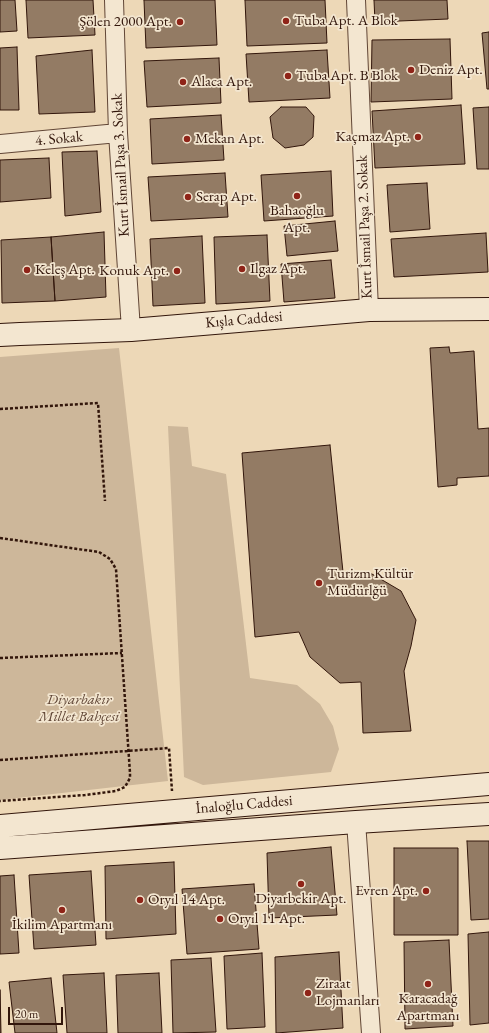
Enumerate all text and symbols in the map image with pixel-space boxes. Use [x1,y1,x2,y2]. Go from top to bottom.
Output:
place label: Tuba Apt. A Blok [294,12,398,30]
place label: Şölen 2000 Apt. [79,13,172,31]
marker: Tuba Apt. A Blok [281,16,291,26]
marker: Şölen 2000 Apt. [175,17,185,27]
place label: Deniz Apt. [419,61,483,79]
marker: Deniz Apt. [406,65,416,75]
place label: Tuba Apt. B Blok [296,67,398,85]
marker: Tuba Apt. B Blok [283,71,293,81]
place label: Alaca Apt. [191,73,252,91]
marker: Alaca Apt. [178,77,188,87]
street label: Kurt İsmail Paşa 3. Sokak [108,93,134,237]
street label: 4. Sokak [34,128,84,150]
place label: Kaçmaz Apt. [336,128,410,146]
place label: Mekan Apt. [195,130,264,148]
marker: Kaçmaz Apt. [413,132,423,142]
marker: Mekan Apt. [182,134,192,144]
street label: Kurt İsmail Paşa 2. Sokak [353,155,377,299]
place label: Serap Apt. [196,188,257,206]
marker: Bahaoğlu Apt. [292,191,302,201]
marker: Serap Apt. [183,192,193,202]
place label: Bahaoğlu Apt. [270,202,324,237]
place label: Ilgaz Apt. [250,260,306,278]
place label: Keleş Apt. [35,261,95,279]
place label: Konuk Apt. [99,262,169,280]
marker: Ilgaz Apt. [237,264,247,274]
marker: Keleş Apt. [22,265,32,275]
marker: Konuk Apt. [172,266,182,276]
street label: Kışla Caddesi [205,308,283,332]
place label: Turizm Kültür Müdürlğü [327,565,413,600]
marker: Turizm Kültür Müdürlğü [314,578,324,588]
park label: Diyarbakır Millet Bahçesi [39,691,119,726]
street label: İnaloğlu Caddesi [195,792,293,818]
marker: Diyarbekir Apt. [296,879,306,889]
place label: Evren Apt. [355,882,418,900]
marker: Evren Apt. [421,886,431,896]
place label: Diyarbekir Apt. [256,890,346,908]
place label: Oryıl 14 Apt. [148,891,225,909]
marker: Oryıl 14 Apt. [135,895,145,905]
marker: İkilim Apartmanı [57,905,67,915]
place label: Oryıl 11 Apt. [228,910,305,928]
marker: Oryıl 11 Apt. [215,914,225,924]
place label: İkilim Apartmanı [12,916,112,934]
place label: Ziraat Lojmanları [316,975,379,1010]
marker: Karacadağ Apartmanı [423,979,433,989]
marker: Ziraat Lojmanları [303,988,313,998]
place label: Karacadağ Apartmanı [397,990,459,1025]
scale bar [10,999,65,1025]
text: 20 m [15,1006,38,1022]

